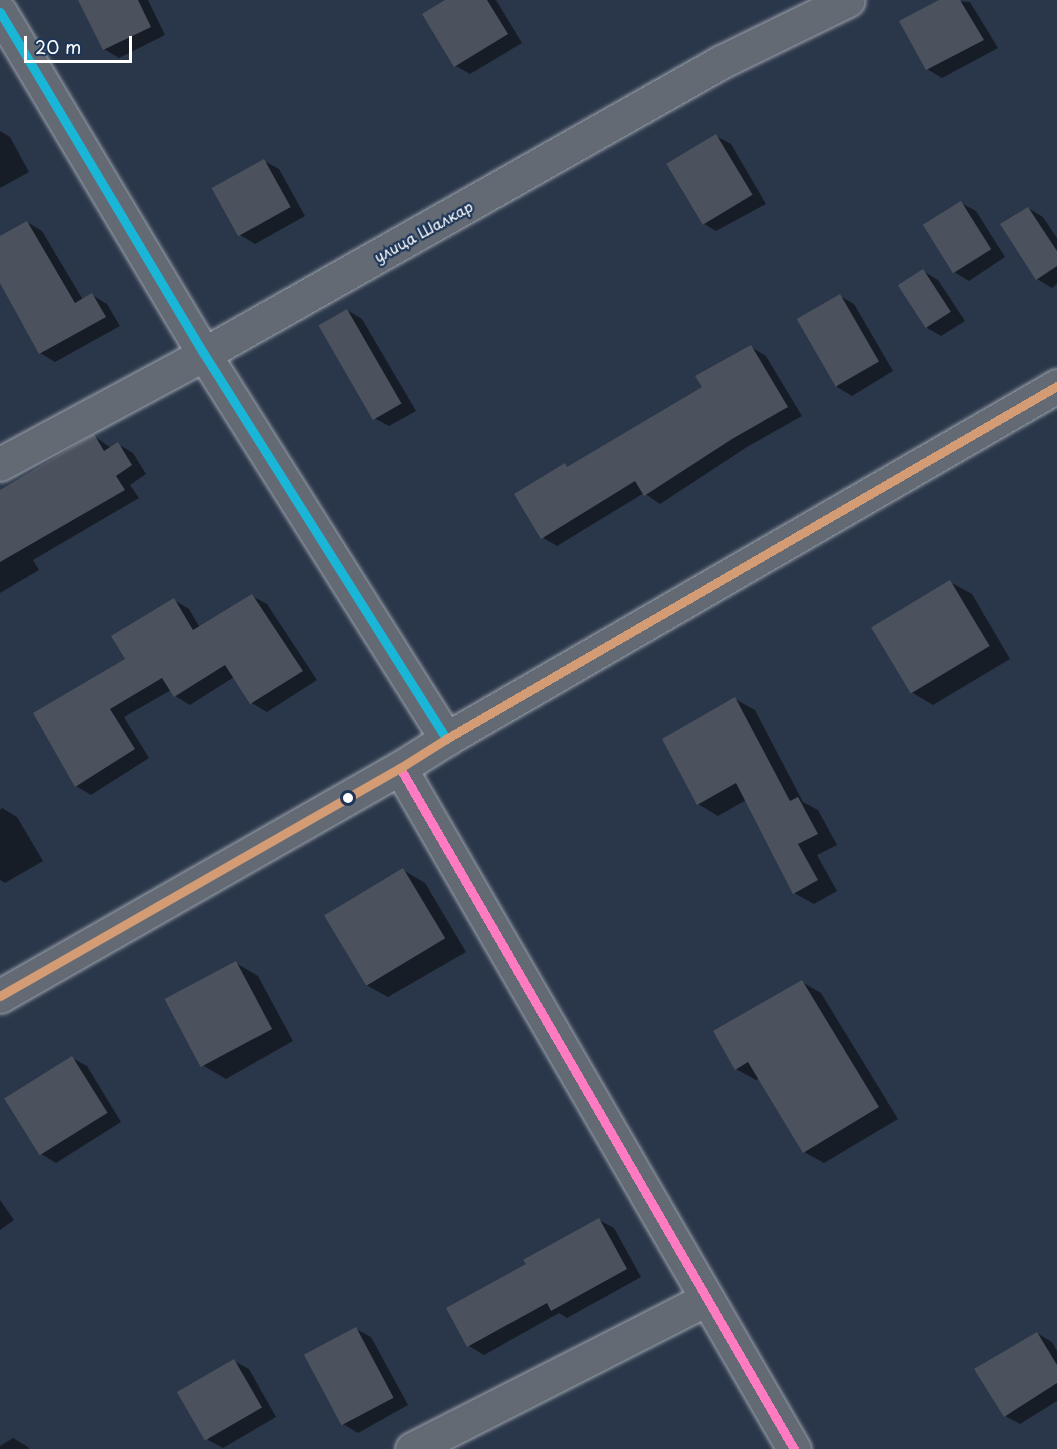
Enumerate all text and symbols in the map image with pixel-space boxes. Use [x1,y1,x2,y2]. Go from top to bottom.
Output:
scale bar [27,24,135,62]
text: 20 m [35,33,81,60]
street label: улица Шалкар [370,196,476,266]
unlabelled marker [342,792,354,804]

